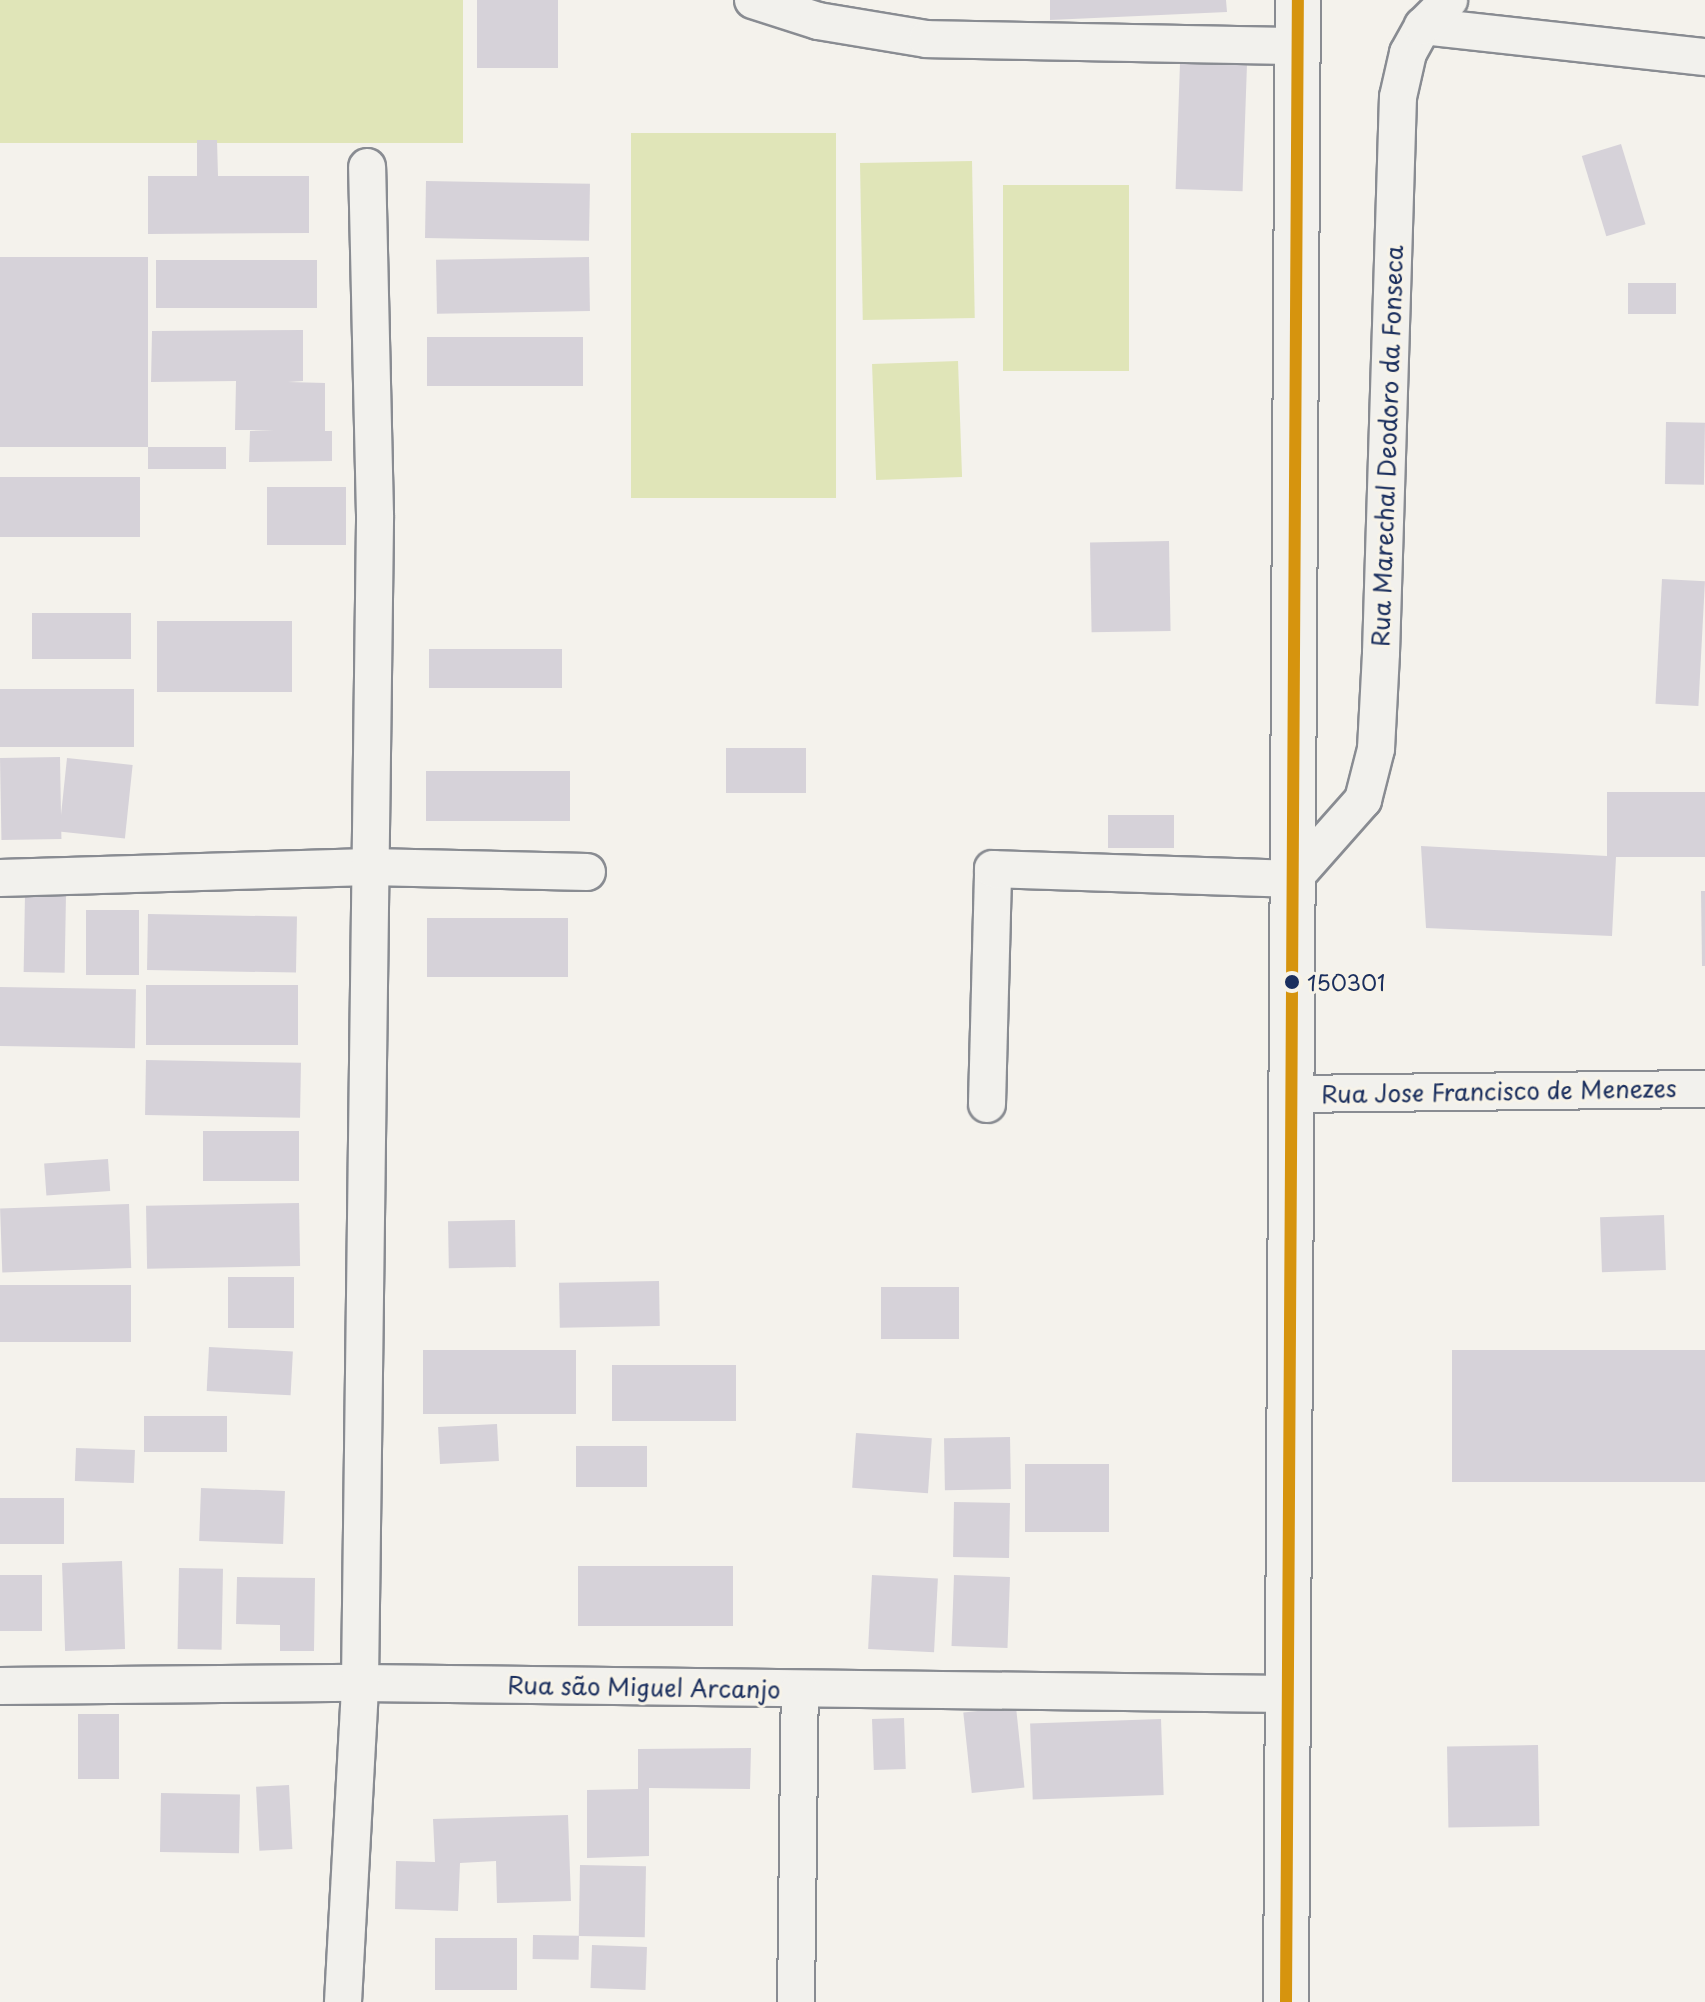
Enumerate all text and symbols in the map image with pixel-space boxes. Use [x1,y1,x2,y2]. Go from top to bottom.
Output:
street label: Rua Marechal Deodoro da Fonseca [1366,244,1408,648]
place label: 150301 [1307,969,1385,995]
marker: 150301 [1284,974,1300,990]
street label: Rua Jose Francisco de Menezes [1318,1073,1680,1109]
street label: Rua são Miguel Arcanjo [506,1670,782,1704]

